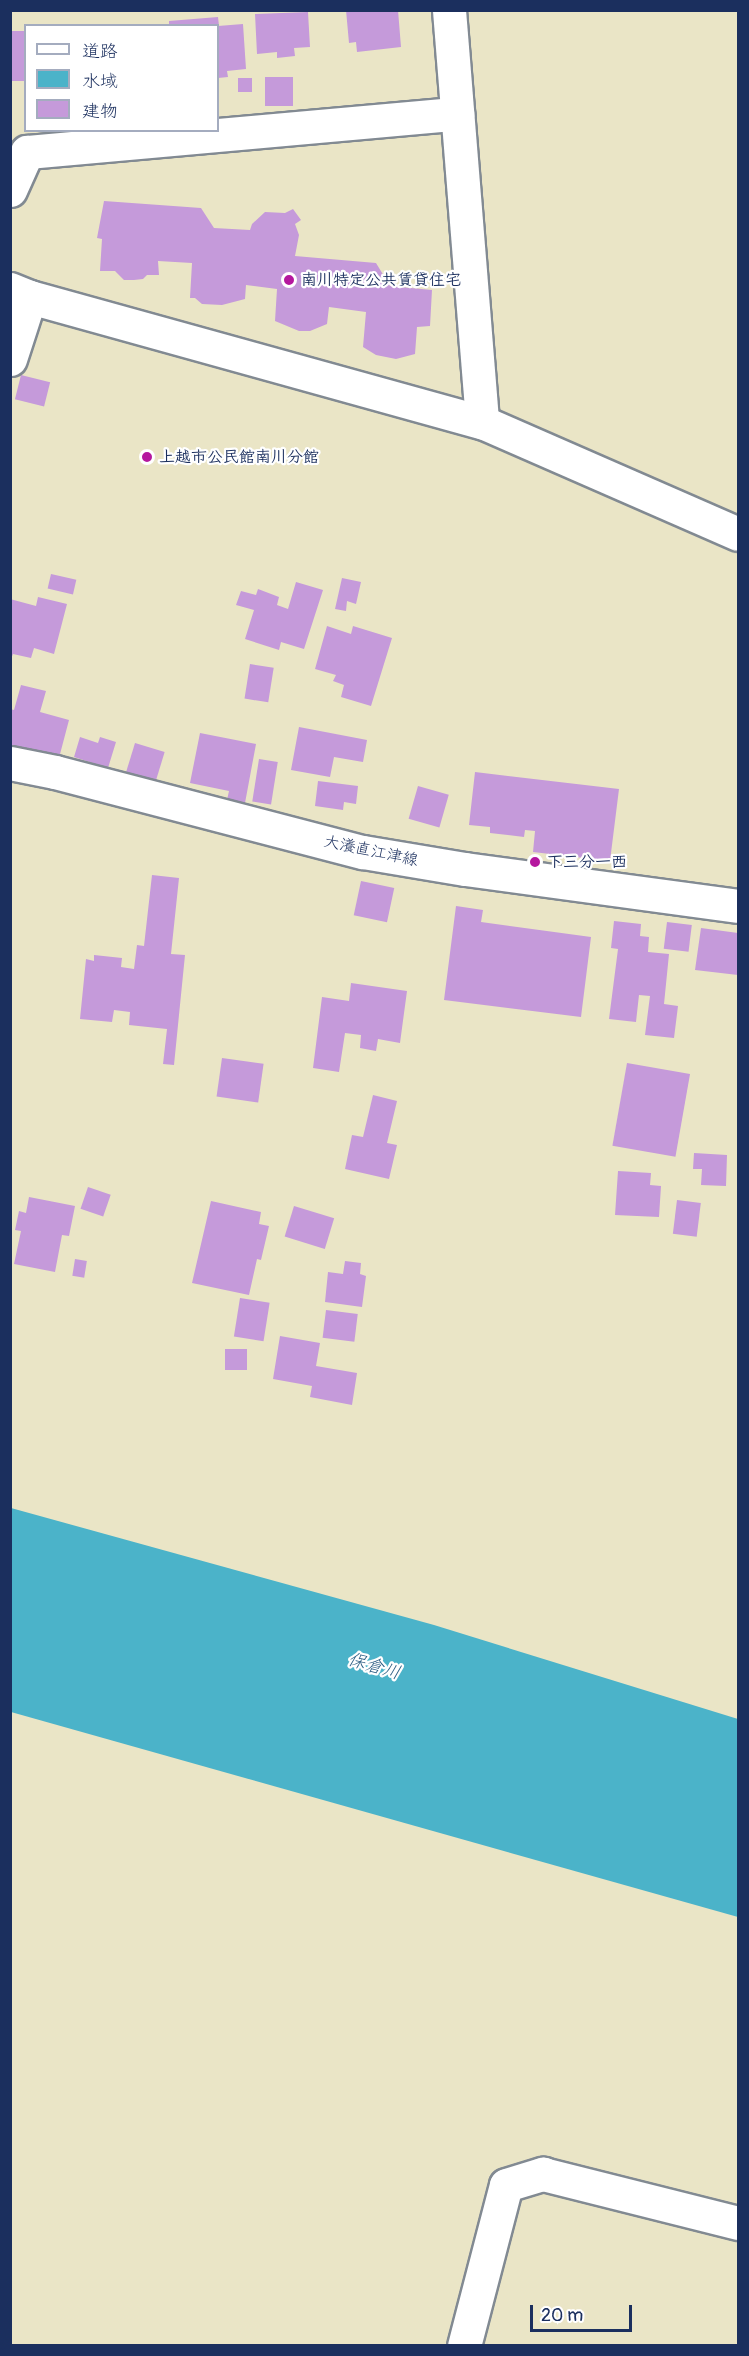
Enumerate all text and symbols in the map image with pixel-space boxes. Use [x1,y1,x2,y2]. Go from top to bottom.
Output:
legend [24,24,219,132]
text: 道路 [82,40,118,63]
text: 水域 [82,70,118,93]
text: 建物 [82,100,118,123]
place label: 南川特定公共賃貸住宅 [301,270,461,290]
marker: 南川特定公共賃貸住宅 [282,273,296,287]
place label: 上越市公民館南川分館 [159,447,319,467]
marker: 上越市公民館南川分館 [140,450,154,464]
street label: 大瀁直江津線 [322,832,420,870]
place label: 下三分一西 [547,852,627,872]
marker: 下三分一西 [528,855,542,869]
water label: 保倉川 [345,1649,403,1685]
scale bar [533,2293,635,2331]
text: 20 m [541,2304,583,2327]

